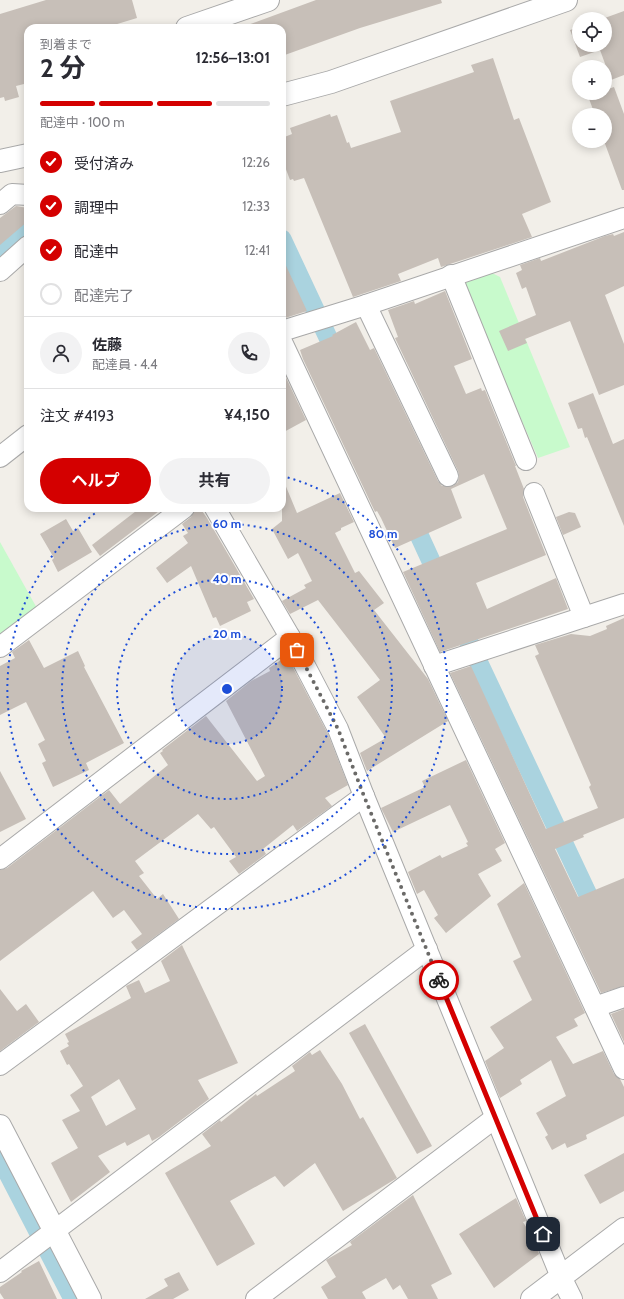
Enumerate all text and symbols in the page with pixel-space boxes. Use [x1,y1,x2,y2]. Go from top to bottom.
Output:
map controls [572,12,612,148]
button: locate [572,12,612,52]
text: 到着まで [40,36,92,52]
text: 12:56–13:01 [196,49,270,67]
text: 2 分 [40,52,86,84]
button: + [572,60,612,100]
button: − [572,108,612,148]
text: 配達中 · 100 m [40,114,125,130]
icon: check [40,151,62,173]
text: 12:26 [242,154,270,170]
text: 受付済み [74,155,134,173]
icon: check [40,195,62,217]
text: 12:33 [242,198,270,214]
text: 調理中 [74,199,119,217]
icon: check [40,239,62,261]
text: 12:41 [244,242,270,258]
text: 配達中 [74,243,119,261]
text: 配達完了 [74,287,134,305]
button: person [40,332,82,374]
button: phone [228,332,270,374]
text: 佐藤 [92,336,122,354]
text: 配達員 · 4.4 [92,356,157,372]
text: ¥4,150 [224,406,270,424]
text: 注文 #4193 [40,407,114,425]
button: ヘルプ [40,458,151,504]
button: 共有 [159,458,270,504]
text: 60 m [213,516,241,531]
text: 80 m [369,526,397,541]
text: 40 m [212,571,242,586]
text: 20 m [213,626,241,641]
pin [280,633,314,667]
icon: bag [286,639,308,661]
centre of rings [220,682,234,696]
courier [419,960,459,1000]
icon: bike [428,969,450,991]
pin [526,1217,560,1251]
icon: home [532,1223,554,1245]

